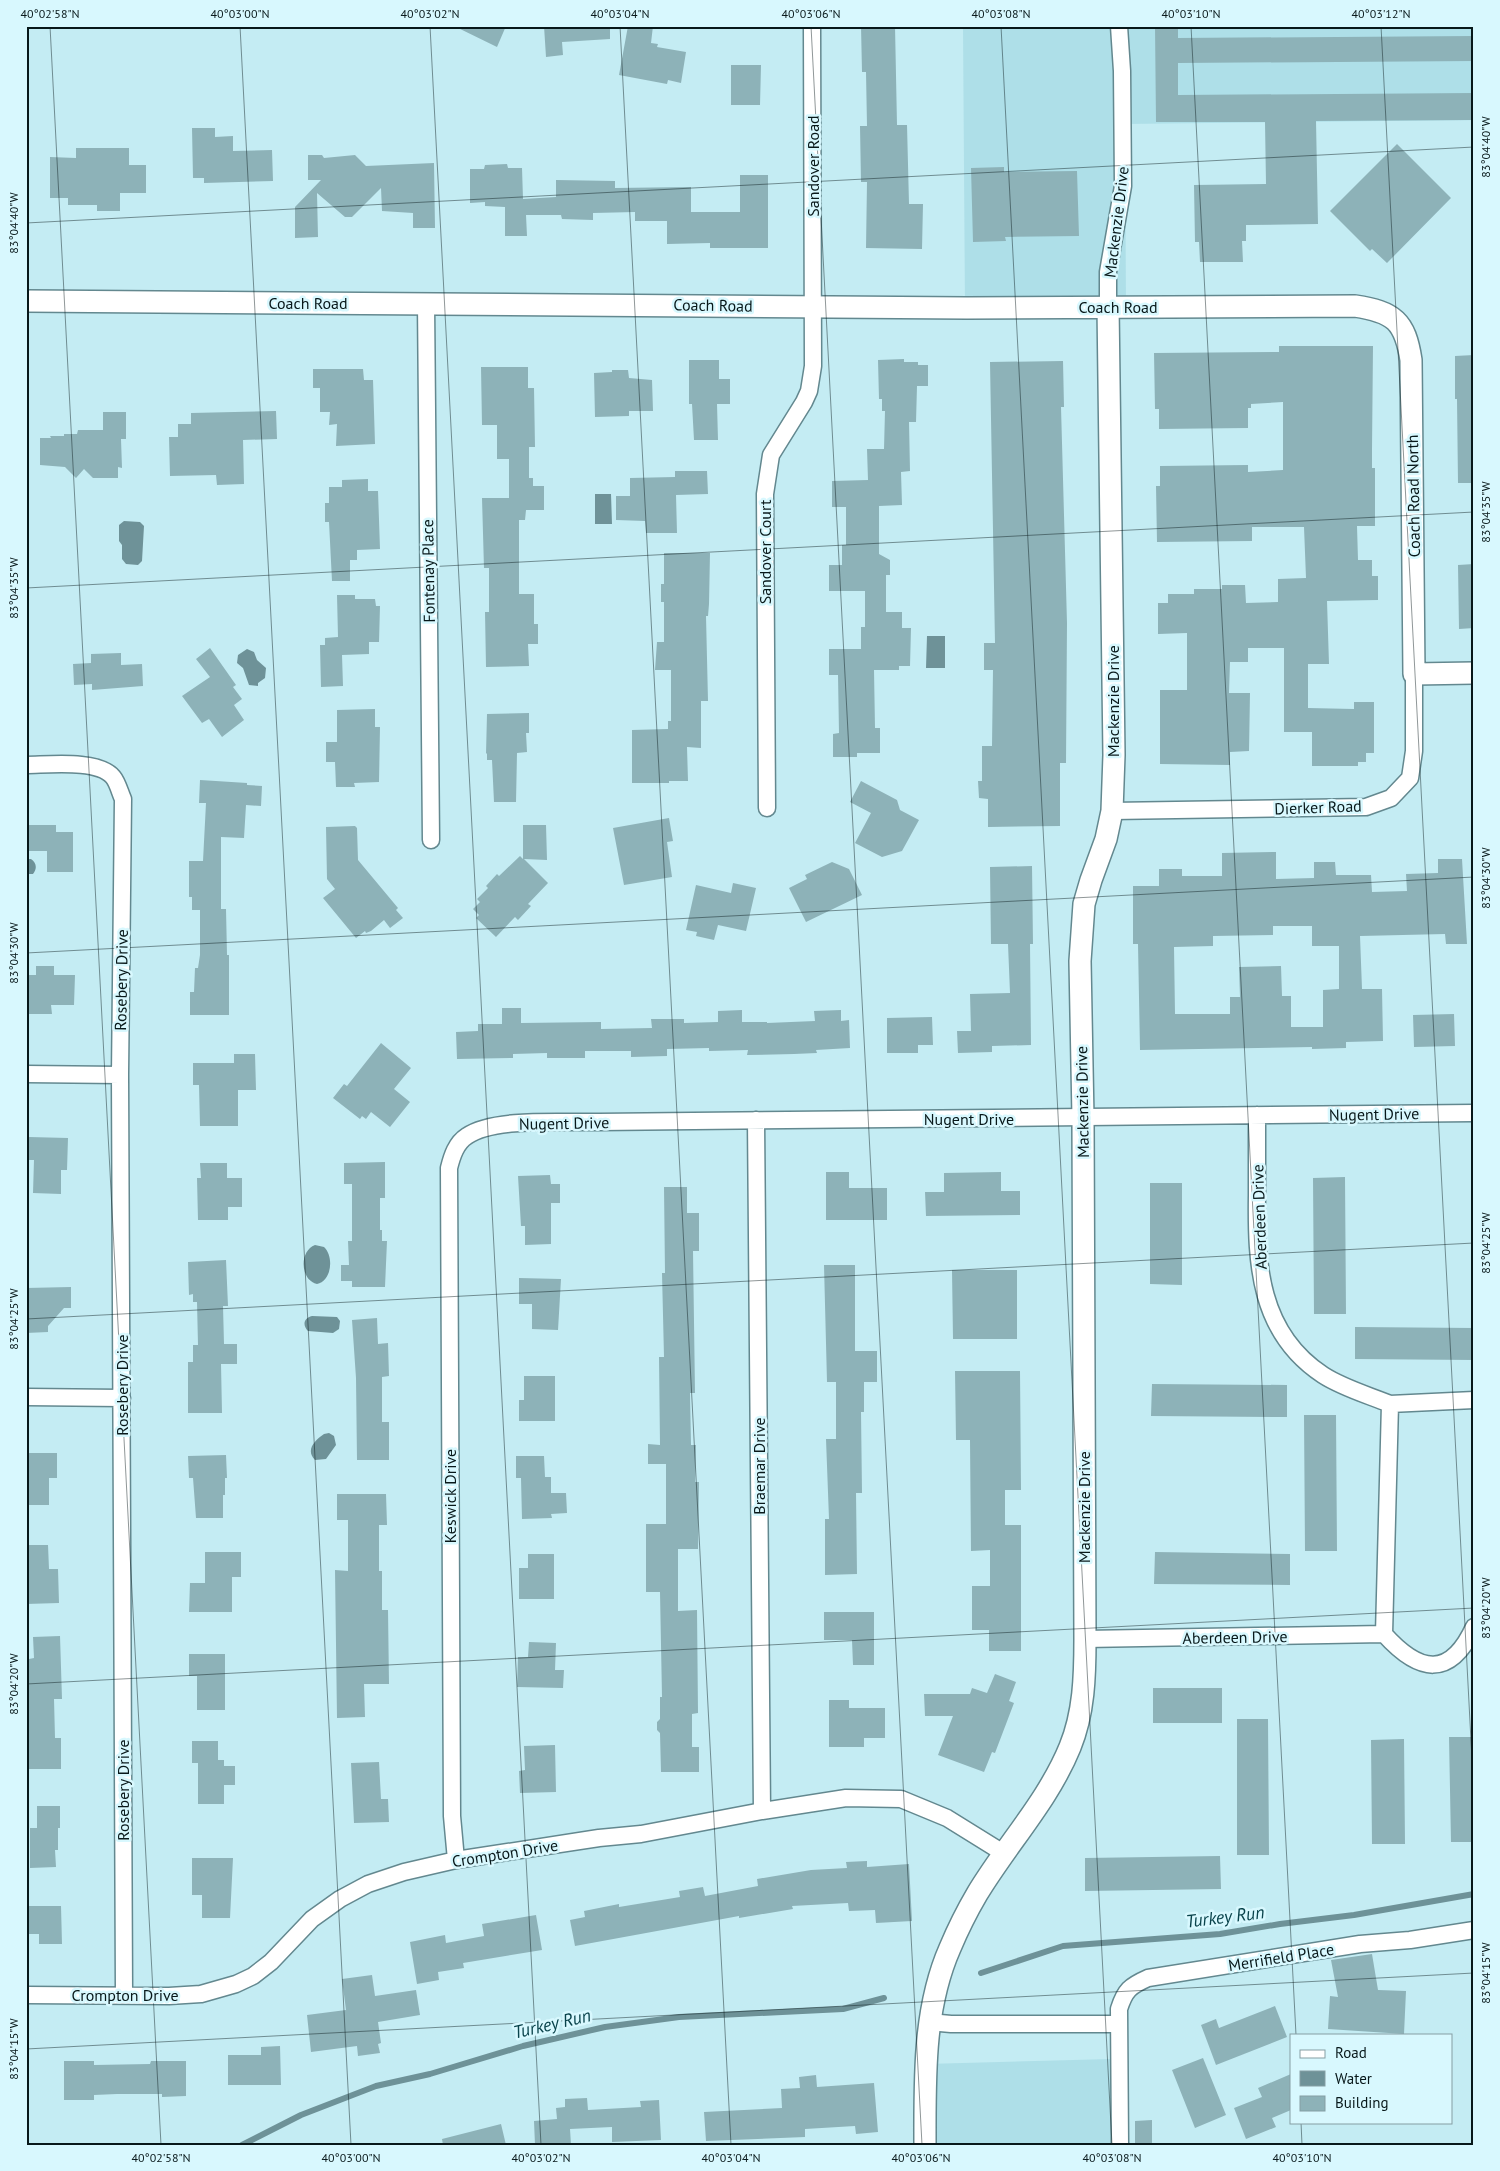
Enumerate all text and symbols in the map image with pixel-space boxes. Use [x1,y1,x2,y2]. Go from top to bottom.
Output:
text: 40°02'58"N [20,6,80,21]
text: 40°03'00"N [210,6,270,21]
text: 40°03'02"N [400,6,460,21]
text: 40°03'04"N [590,6,650,21]
text: 40°03'06"N [781,6,841,21]
text: 40°03'08"N [971,6,1031,21]
text: 40°03'10"N [1161,6,1221,21]
text: 40°03'12"N [1351,6,1411,21]
street label: Sandover Road [803,115,823,217]
text: 83°04'40"W [1478,116,1493,178]
street label: Mackenzie Drive [1099,165,1133,279]
text: 83°04'40"W [6,192,21,254]
street label: Coach Road [268,293,348,313]
street label: Coach Road [673,294,753,316]
street label: Coach Road [1078,297,1158,317]
street label: Coach Road North [1402,434,1424,558]
text: 83°04'35"W [1478,481,1493,543]
street label: Sandover Court [755,499,775,604]
street label: Fontenay Place [417,519,439,623]
text: 83°04'35"W [6,557,21,619]
street label: Mackenzie Drive [1103,645,1123,757]
street label: Dierker Road [1274,795,1362,819]
text: 83°04'30"W [1478,847,1493,909]
text: 83°04'30"W [6,922,21,984]
street label: Rosebery Drive [110,929,132,1031]
street label: Mackenzie Drive [1071,1046,1093,1158]
street label: Nugent Drive [1329,1103,1419,1125]
street label: Nugent Drive [924,1109,1014,1129]
street label: Nugent Drive [519,1112,609,1134]
street label: Aberdeen Drive [1247,1164,1271,1270]
text: 83°04'25"W [1478,1212,1493,1274]
text: 83°04'25"W [6,1288,21,1350]
street label: Rosebery Drive [112,1334,132,1436]
street label: Braemar Drive [749,1417,769,1515]
street label: Keswick Drive [440,1449,460,1543]
street label: Mackenzie Drive [1074,1451,1094,1563]
text: 83°04'20"W [1478,1577,1493,1639]
street label: Aberdeen Drive [1182,1626,1288,1648]
text: 83°04'20"W [6,1653,21,1715]
street label: Rosebery Drive [113,1739,133,1841]
street label: Crompton Drive [450,1835,560,1871]
water label: Turkey Run [1184,1900,1266,1933]
street label: Merrifield Place [1227,1939,1335,1975]
text: 83°04'15"W [1478,1942,1493,2004]
street label: Crompton Drive [71,1985,179,2005]
water label: Turkey Run [511,2003,593,2044]
text: 83°04'15"W [6,2018,21,2080]
legend [1290,2034,1452,2124]
text: Road [1335,2043,1367,2062]
text: Water [1335,2069,1372,2088]
text: Building [1335,2093,1389,2112]
text: 40°02'58"N [131,2150,191,2165]
text: 40°03'00"N [321,2150,381,2165]
text: 40°03'02"N [511,2150,571,2165]
text: 40°03'04"N [701,2150,761,2165]
text: 40°03'06"N [891,2150,951,2165]
text: 40°03'08"N [1082,2150,1142,2165]
text: 40°03'10"N [1272,2150,1332,2165]

